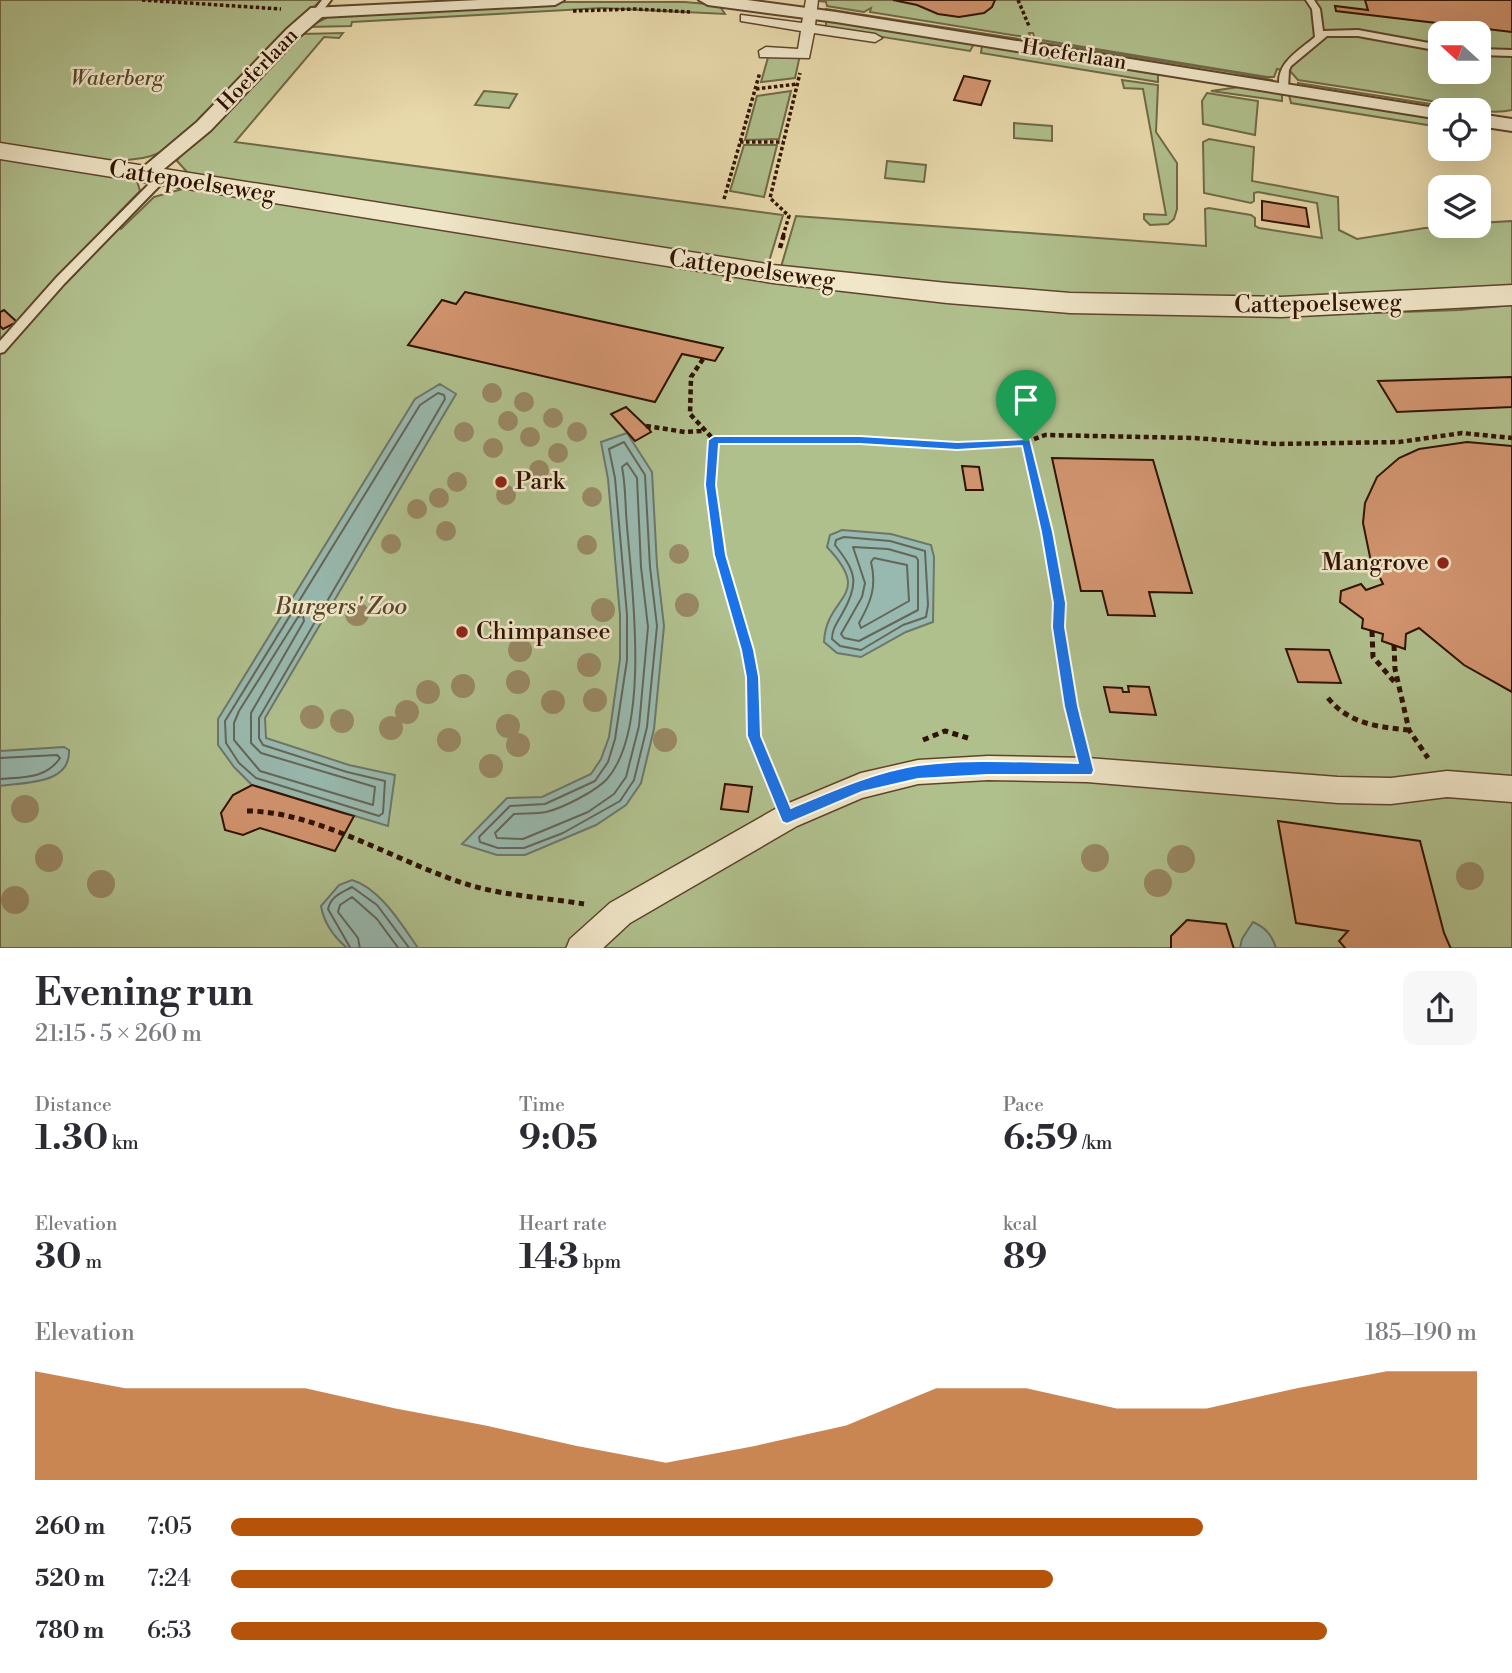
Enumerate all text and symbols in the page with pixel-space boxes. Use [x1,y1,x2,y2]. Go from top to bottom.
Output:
north arrow [1428,21,1491,84]
map controls [1428,21,1491,238]
street label: Hoeferlaan [212,23,304,117]
street label: Hoeferlaan [1020,34,1129,76]
park label: Waterberg [71,66,165,92]
button: locate [1428,98,1491,161]
street label: Cattepoelseweg [107,154,278,210]
button: layers [1428,175,1491,238]
street label: Cattepoelseweg [667,243,838,297]
street label: Cattepoelseweg [1234,288,1403,320]
pin [996,370,1056,442]
icon: arrive [1007,381,1045,419]
place label: Park [515,467,566,497]
marker: Park [493,474,509,490]
place label: Mangrove [1322,548,1429,578]
marker: Mangrove [1435,555,1451,571]
park label: Burgers' Zoo [274,592,407,622]
place label: Chimpansee [476,617,611,647]
marker: Chimpansee [454,624,470,640]
text: Evening run [35,970,253,1017]
button: share [1403,971,1477,1045]
text: 21:15 · 5 × 260 m [35,1020,202,1048]
text: Distance [35,1093,112,1117]
text: Time [519,1093,565,1117]
text: Pace [1003,1093,1044,1117]
text: 1.30 [35,1117,108,1160]
text: 9:05 [519,1117,598,1160]
text: 6:59 [1003,1117,1078,1160]
text: km [108,1131,139,1155]
text: /km [1078,1131,1112,1155]
text: Elevation [35,1212,117,1236]
text: Heart rate [519,1212,607,1236]
text: kcal [1003,1212,1037,1236]
text: 30 [35,1236,82,1279]
text: 143 [519,1236,579,1279]
text: 89 [1003,1236,1047,1279]
text: m [82,1250,102,1274]
text: bpm [579,1250,621,1274]
text: Elevation [35,1319,135,1347]
text: 185–190 m [1365,1319,1477,1347]
text: 260 m [35,1513,105,1541]
text: 7:05 [147,1513,192,1541]
text: 520 m [35,1565,105,1593]
text: 7:24 [147,1565,191,1593]
text: 780 m [35,1617,104,1645]
text: 6:53 [147,1617,192,1645]

